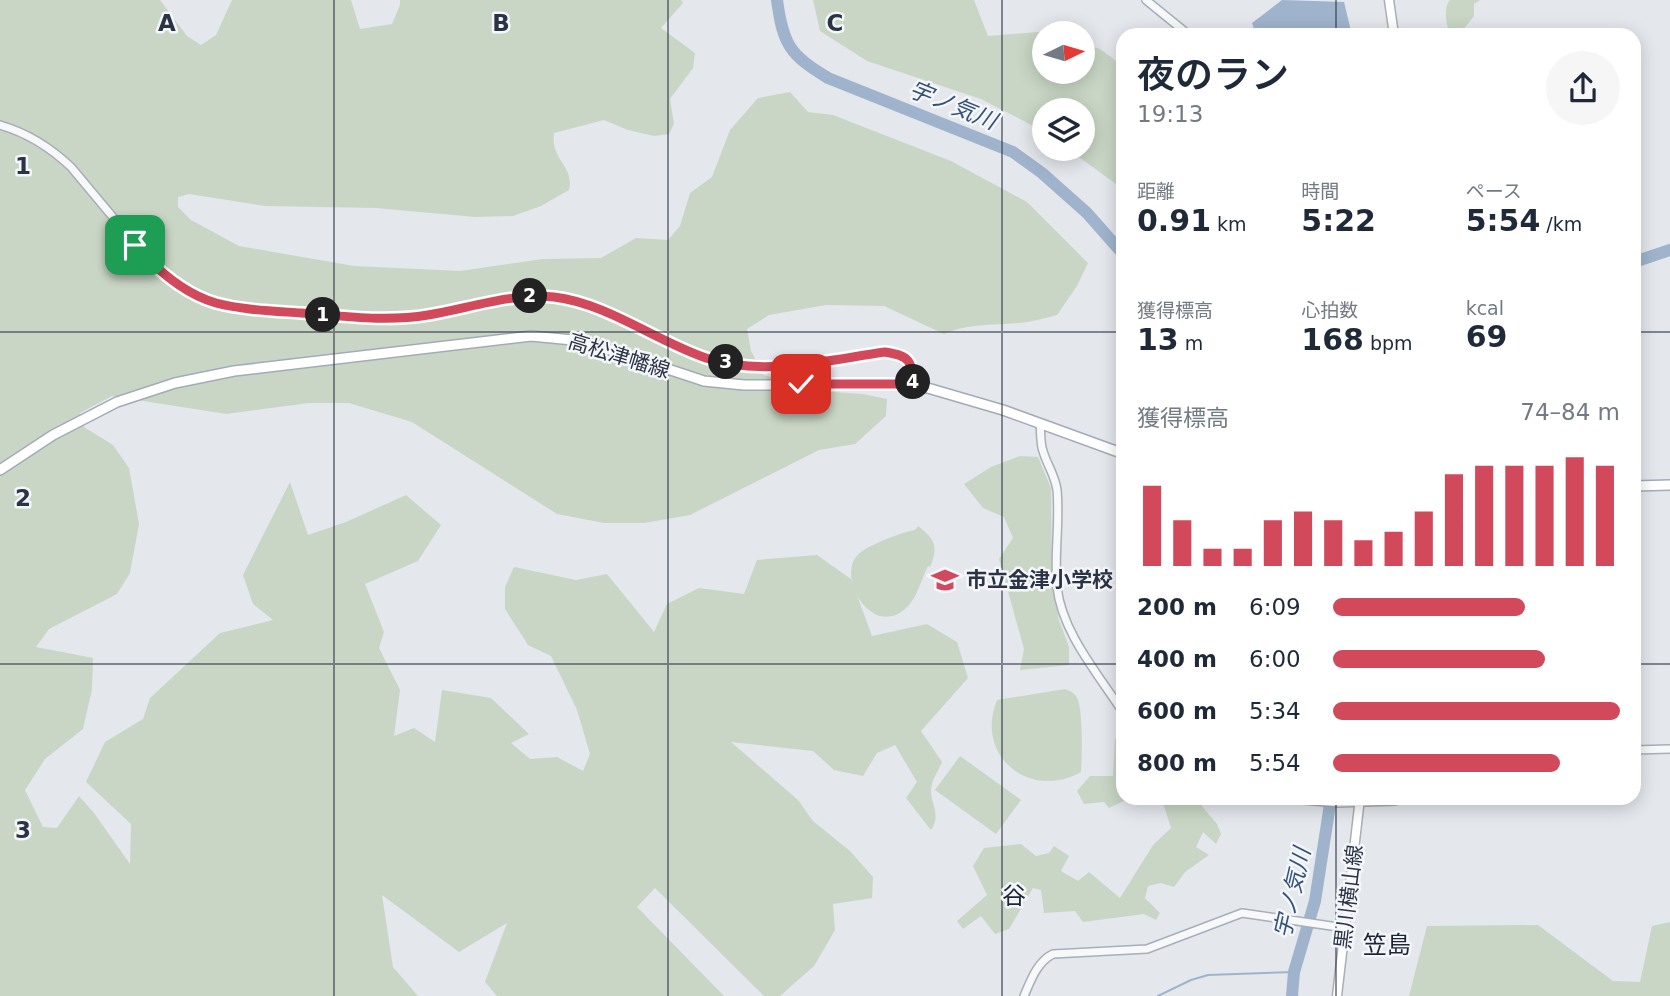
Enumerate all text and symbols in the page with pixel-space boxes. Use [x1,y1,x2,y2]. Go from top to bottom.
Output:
text: A [158,10,176,36]
text: B [492,10,510,36]
text: C [827,10,843,36]
north arrow [1032,21,1096,84]
map controls [1032,21,1095,161]
button: share [1546,51,1620,125]
text: 夜のラン [1137,53,1289,97]
water label: 宇ノ気川 [905,76,1003,135]
button: layers [1032,98,1095,161]
text: 19:13 [1137,101,1203,127]
text: 1 [15,153,31,179]
text: 距離 [1137,180,1175,202]
text: 時間 [1301,180,1339,202]
text: ペース [1466,180,1522,202]
text: 0.91 [1137,203,1211,238]
text: 5:22 [1301,203,1376,238]
text: 5:54 [1466,203,1540,238]
text: km [1211,213,1247,235]
text: /km [1540,213,1582,235]
pin [105,215,165,275]
icon: arrive [116,226,154,264]
pin: 2 [512,278,548,314]
text: 2 [523,284,536,306]
text: kcal [1466,297,1504,319]
pin: 1 [306,298,340,332]
text: 獲得標高 [1137,299,1213,321]
text: 心拍数 [1301,299,1358,321]
text: 1 [316,303,329,325]
text: 69 [1466,319,1507,354]
text: 13 [1137,322,1179,357]
text: 168 [1301,322,1364,357]
street label: 高松津幡線 [565,329,673,383]
text: m [1179,332,1203,354]
text: bpm [1364,332,1413,354]
pin: 3 [708,344,744,380]
text: 3 [719,350,732,372]
pin [771,354,831,414]
pin: 4 [895,364,930,400]
icon: check [782,365,820,403]
text: 4 [906,370,919,392]
text: 74–84 m [1520,399,1620,425]
text: 獲得標高 [1137,405,1229,431]
text: 2 [15,485,31,511]
school or university icon: 市立金津小学校 [930,565,960,595]
place label: 市立金津小学校 [966,568,1113,592]
text: 200 m [1137,594,1217,620]
text: 6:09 [1249,594,1301,620]
text: 400 m [1137,646,1217,672]
text: 6:00 [1249,646,1301,672]
text: 600 m [1137,698,1217,724]
text: 5:34 [1249,698,1301,724]
text: 800 m [1137,750,1217,776]
text: 5:54 [1249,750,1301,776]
text: 3 [15,817,31,843]
water label: 宇ノ気川 [1269,842,1316,941]
street label: 黒川横山線 [1331,843,1367,951]
district label: 谷 [1002,882,1026,910]
district label: 笠島 [1363,931,1411,959]

